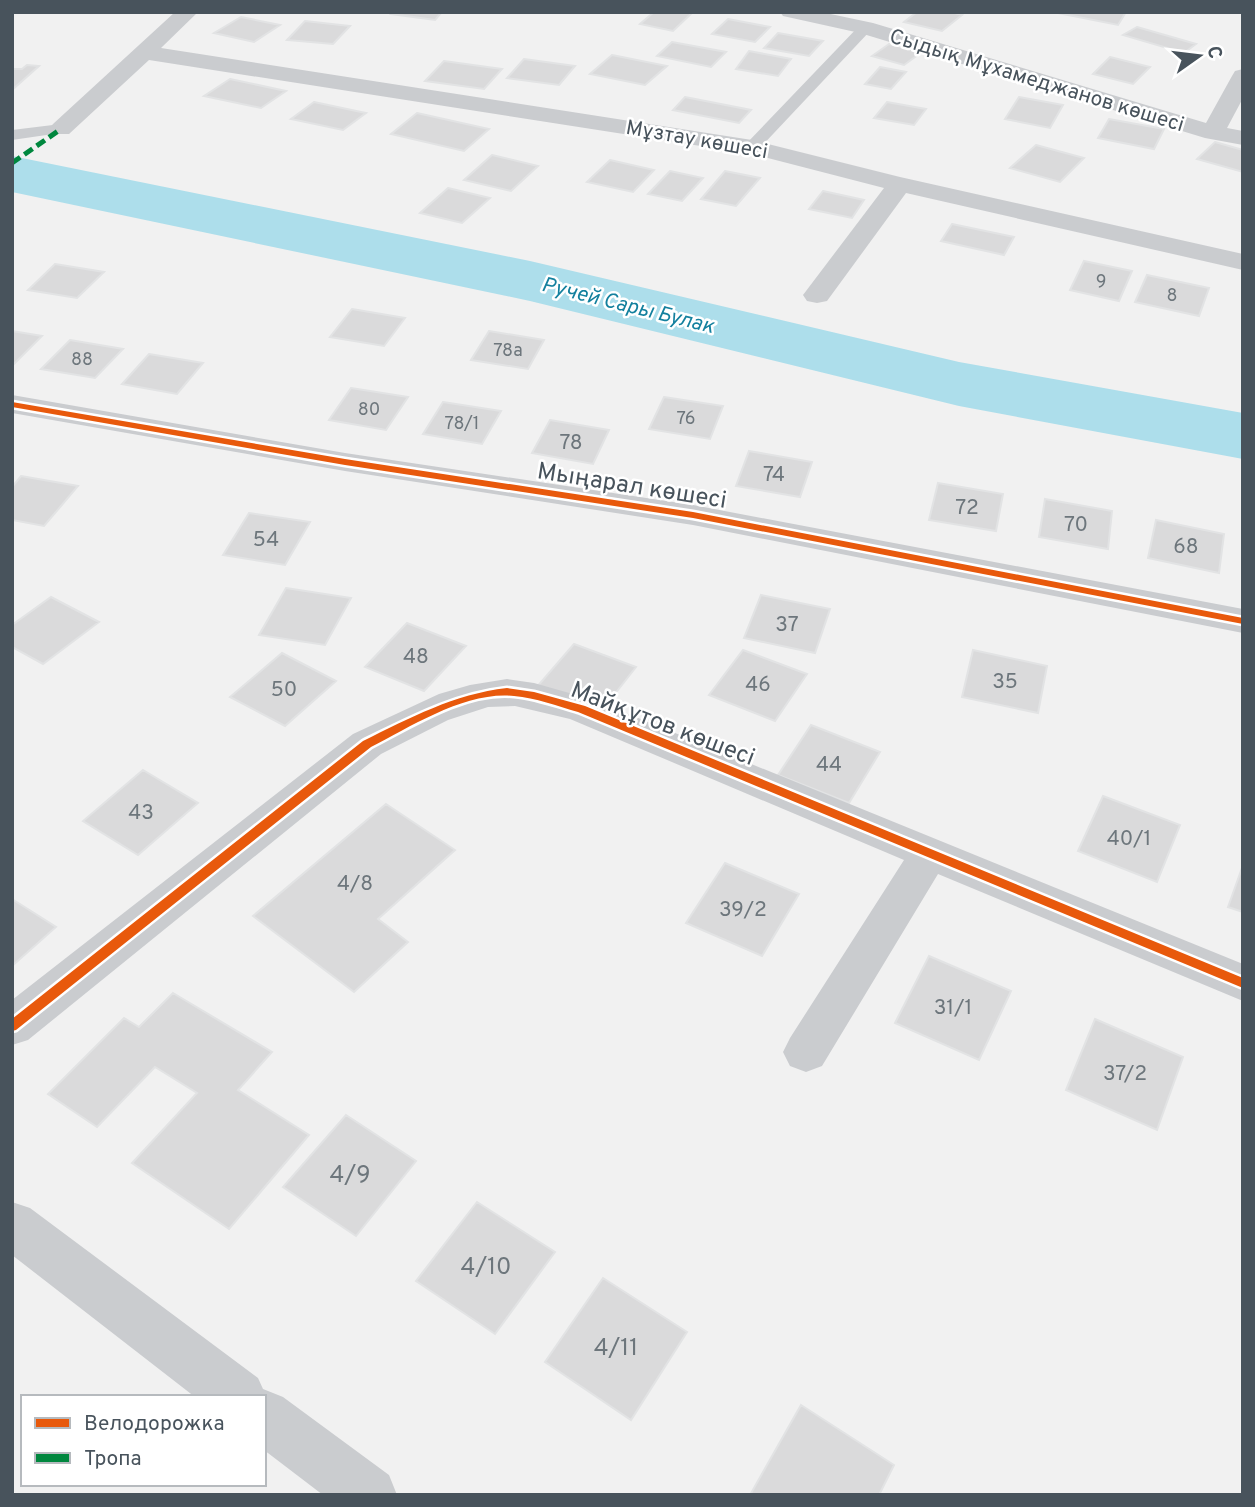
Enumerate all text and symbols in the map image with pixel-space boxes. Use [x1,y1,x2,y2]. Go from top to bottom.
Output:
north arrow [1164,21,1234,91]
street label: Сыдық Мұхамеджанов көшесі [886,24,1187,139]
text: С [1200,44,1227,61]
street label: Мұзтау көшесі [624,115,770,166]
house number: 9 [1096,271,1106,294]
water label: Ручей Сары Булак [538,272,718,341]
house number: 8 [1167,285,1178,308]
house number: 78а [493,340,523,363]
house number: 88 [71,349,93,372]
house number: 80 [358,399,380,422]
house number: 76 [676,408,696,431]
house number: 78/1 [445,413,479,436]
house number: 78 [559,430,583,457]
street label: Мыңарал көшесі [535,457,729,517]
house number: 74 [763,462,785,489]
house number: 72 [955,495,979,522]
house number: 70 [1064,512,1088,539]
house number: 54 [253,527,279,554]
house number: 68 [1173,534,1199,561]
house number: 37 [775,612,799,639]
house number: 48 [403,644,429,671]
house number: 35 [992,669,1018,696]
house number: 46 [745,672,771,699]
street label: Майқұтов көшесі [566,676,759,774]
house number: 50 [271,677,297,704]
house number: 44 [816,752,842,779]
house number: 43 [128,800,154,827]
house number: 40/1 [1107,826,1151,853]
house number: 4/8 [337,871,373,898]
house number: 39/2 [719,897,767,924]
house number: 31/1 [934,995,972,1022]
house number: 37/2 [1103,1061,1147,1088]
house number: 4/9 [330,1161,371,1191]
house number: 4/10 [460,1253,512,1283]
house number: 4/11 [594,1334,638,1364]
legend [21,1395,266,1486]
text: Велодорожка [84,1411,224,1438]
text: Тропа [84,1446,142,1473]

